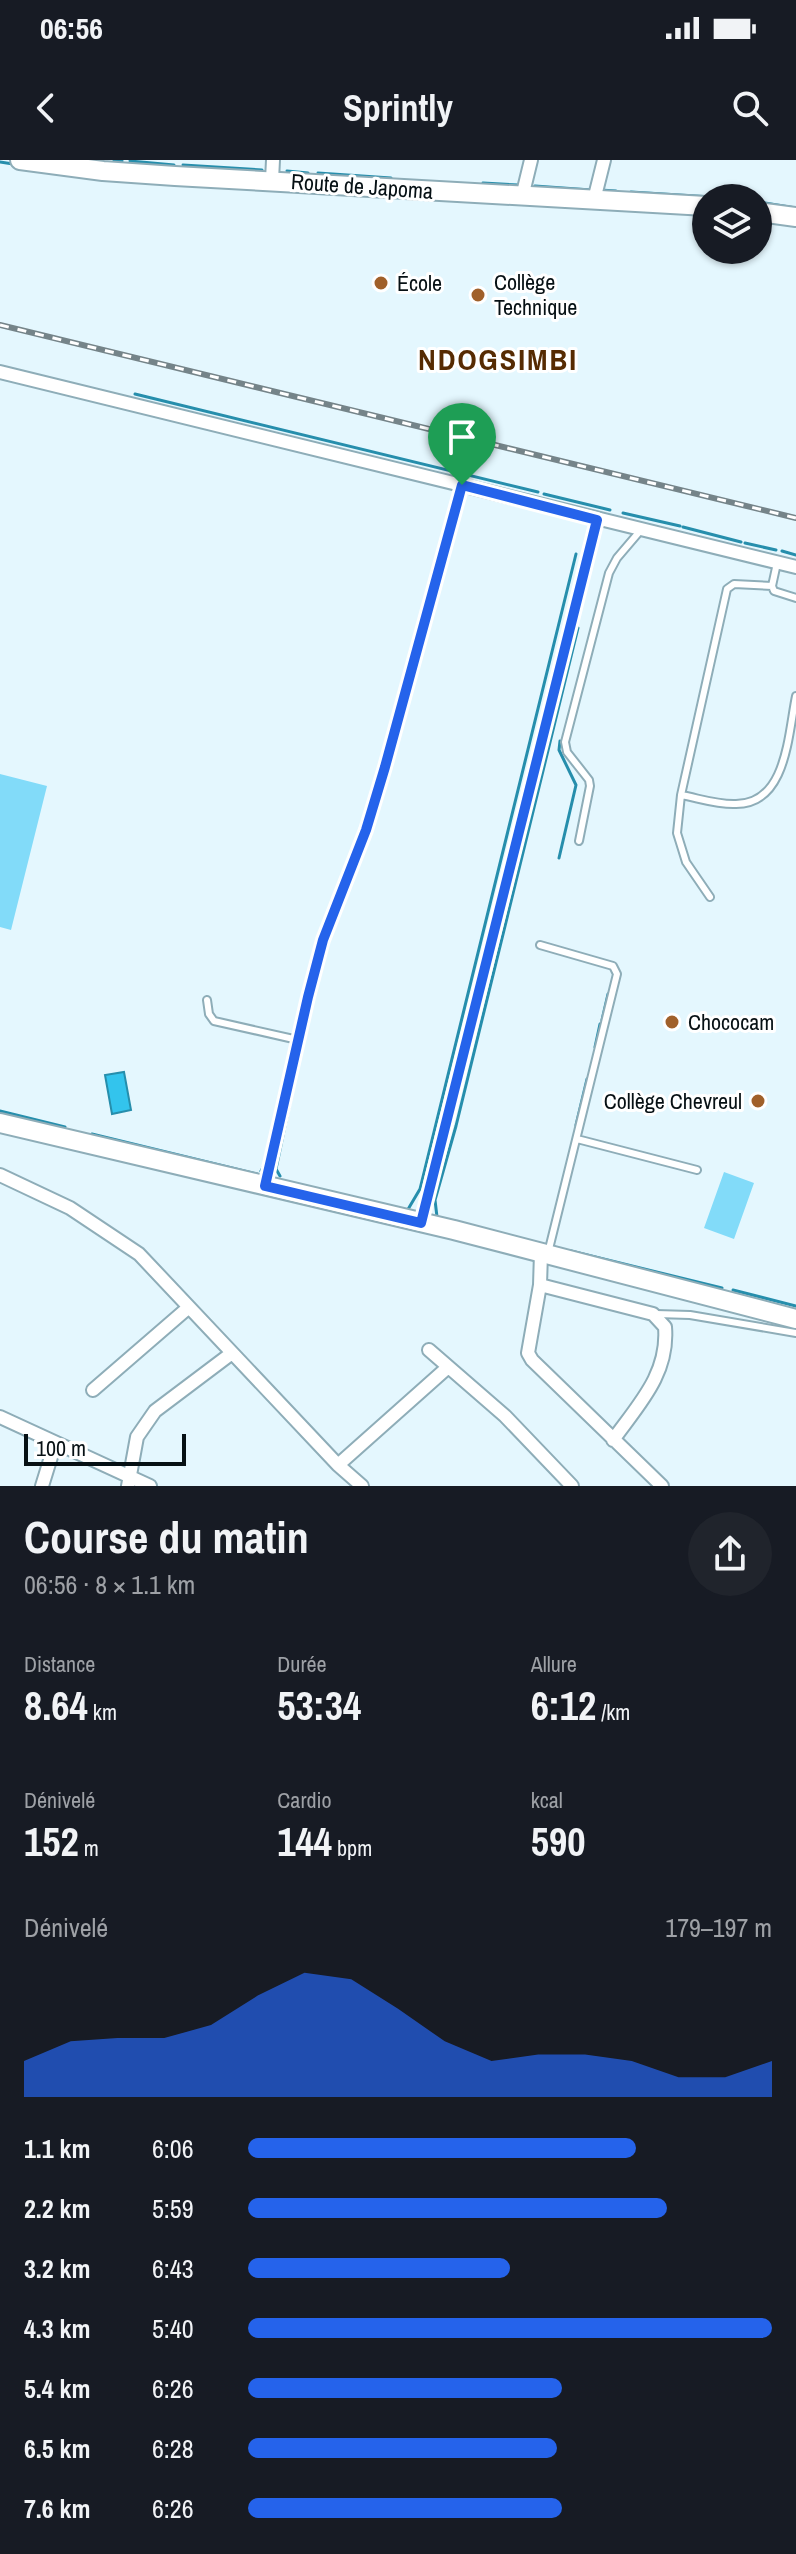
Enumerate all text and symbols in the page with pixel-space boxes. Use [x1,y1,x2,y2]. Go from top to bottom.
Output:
text: 06:56 [40,8,103,48]
text: Sprintly [343,84,453,132]
icon: back [24,86,68,130]
icon: search [728,86,772,130]
street label: Route de Japoma [290,166,434,206]
map controls [692,184,772,264]
button: layers [692,184,772,264]
place label: Collège Technique [494,267,577,322]
place label: École [397,268,442,298]
marker: École [372,274,390,292]
marker: Collège Technique [469,286,487,304]
district label: NDOGSIMBI [418,339,578,379]
pin [428,403,496,485]
icon: arrive [440,415,484,459]
place label: Chococam [688,1007,774,1037]
marker: Chococam [663,1013,681,1031]
place label: Collège Chevreul [604,1086,742,1116]
marker: Collège Chevreul [749,1092,767,1110]
scale bar [24,1430,186,1466]
text: 100 m [36,1433,86,1463]
text: Course du matin [24,1507,309,1567]
button: share [688,1512,772,1596]
text: 06:56 · 8 × 1.1 km [24,1567,195,1602]
text: Distance [24,1649,95,1679]
text: Durée [277,1649,326,1679]
text: Allure [531,1649,577,1679]
text: 8.64 [24,1679,88,1732]
text: 53:34 [277,1679,361,1732]
text: 6:12 [531,1679,596,1732]
text: km [88,1697,117,1727]
text: /km [596,1697,630,1727]
text: Dénivelé [24,1785,95,1815]
text: Cardio [277,1785,331,1815]
text: kcal [531,1785,563,1815]
text: 152 [24,1815,79,1868]
text: 144 [277,1815,332,1868]
text: 590 [531,1815,585,1868]
text: m [79,1833,99,1863]
text: bpm [332,1833,372,1863]
text: Dénivelé [24,1910,108,1945]
text: 179–197 m [665,1910,772,1945]
text: 1.1 km [24,2131,90,2166]
text: 6:06 [152,2131,194,2166]
text: 2.2 km [24,2191,90,2226]
text: 5:59 [152,2191,194,2226]
text: 3.2 km [24,2251,90,2286]
text: 6:43 [152,2251,194,2286]
text: 4.3 km [24,2311,90,2346]
text: 5:40 [152,2311,194,2346]
text: 5.4 km [24,2371,90,2406]
text: 6:26 [152,2371,194,2406]
text: 6.5 km [24,2431,90,2466]
text: 6:28 [152,2431,194,2466]
text: 7.6 km [24,2491,90,2526]
text: 6:26 [152,2491,194,2526]

